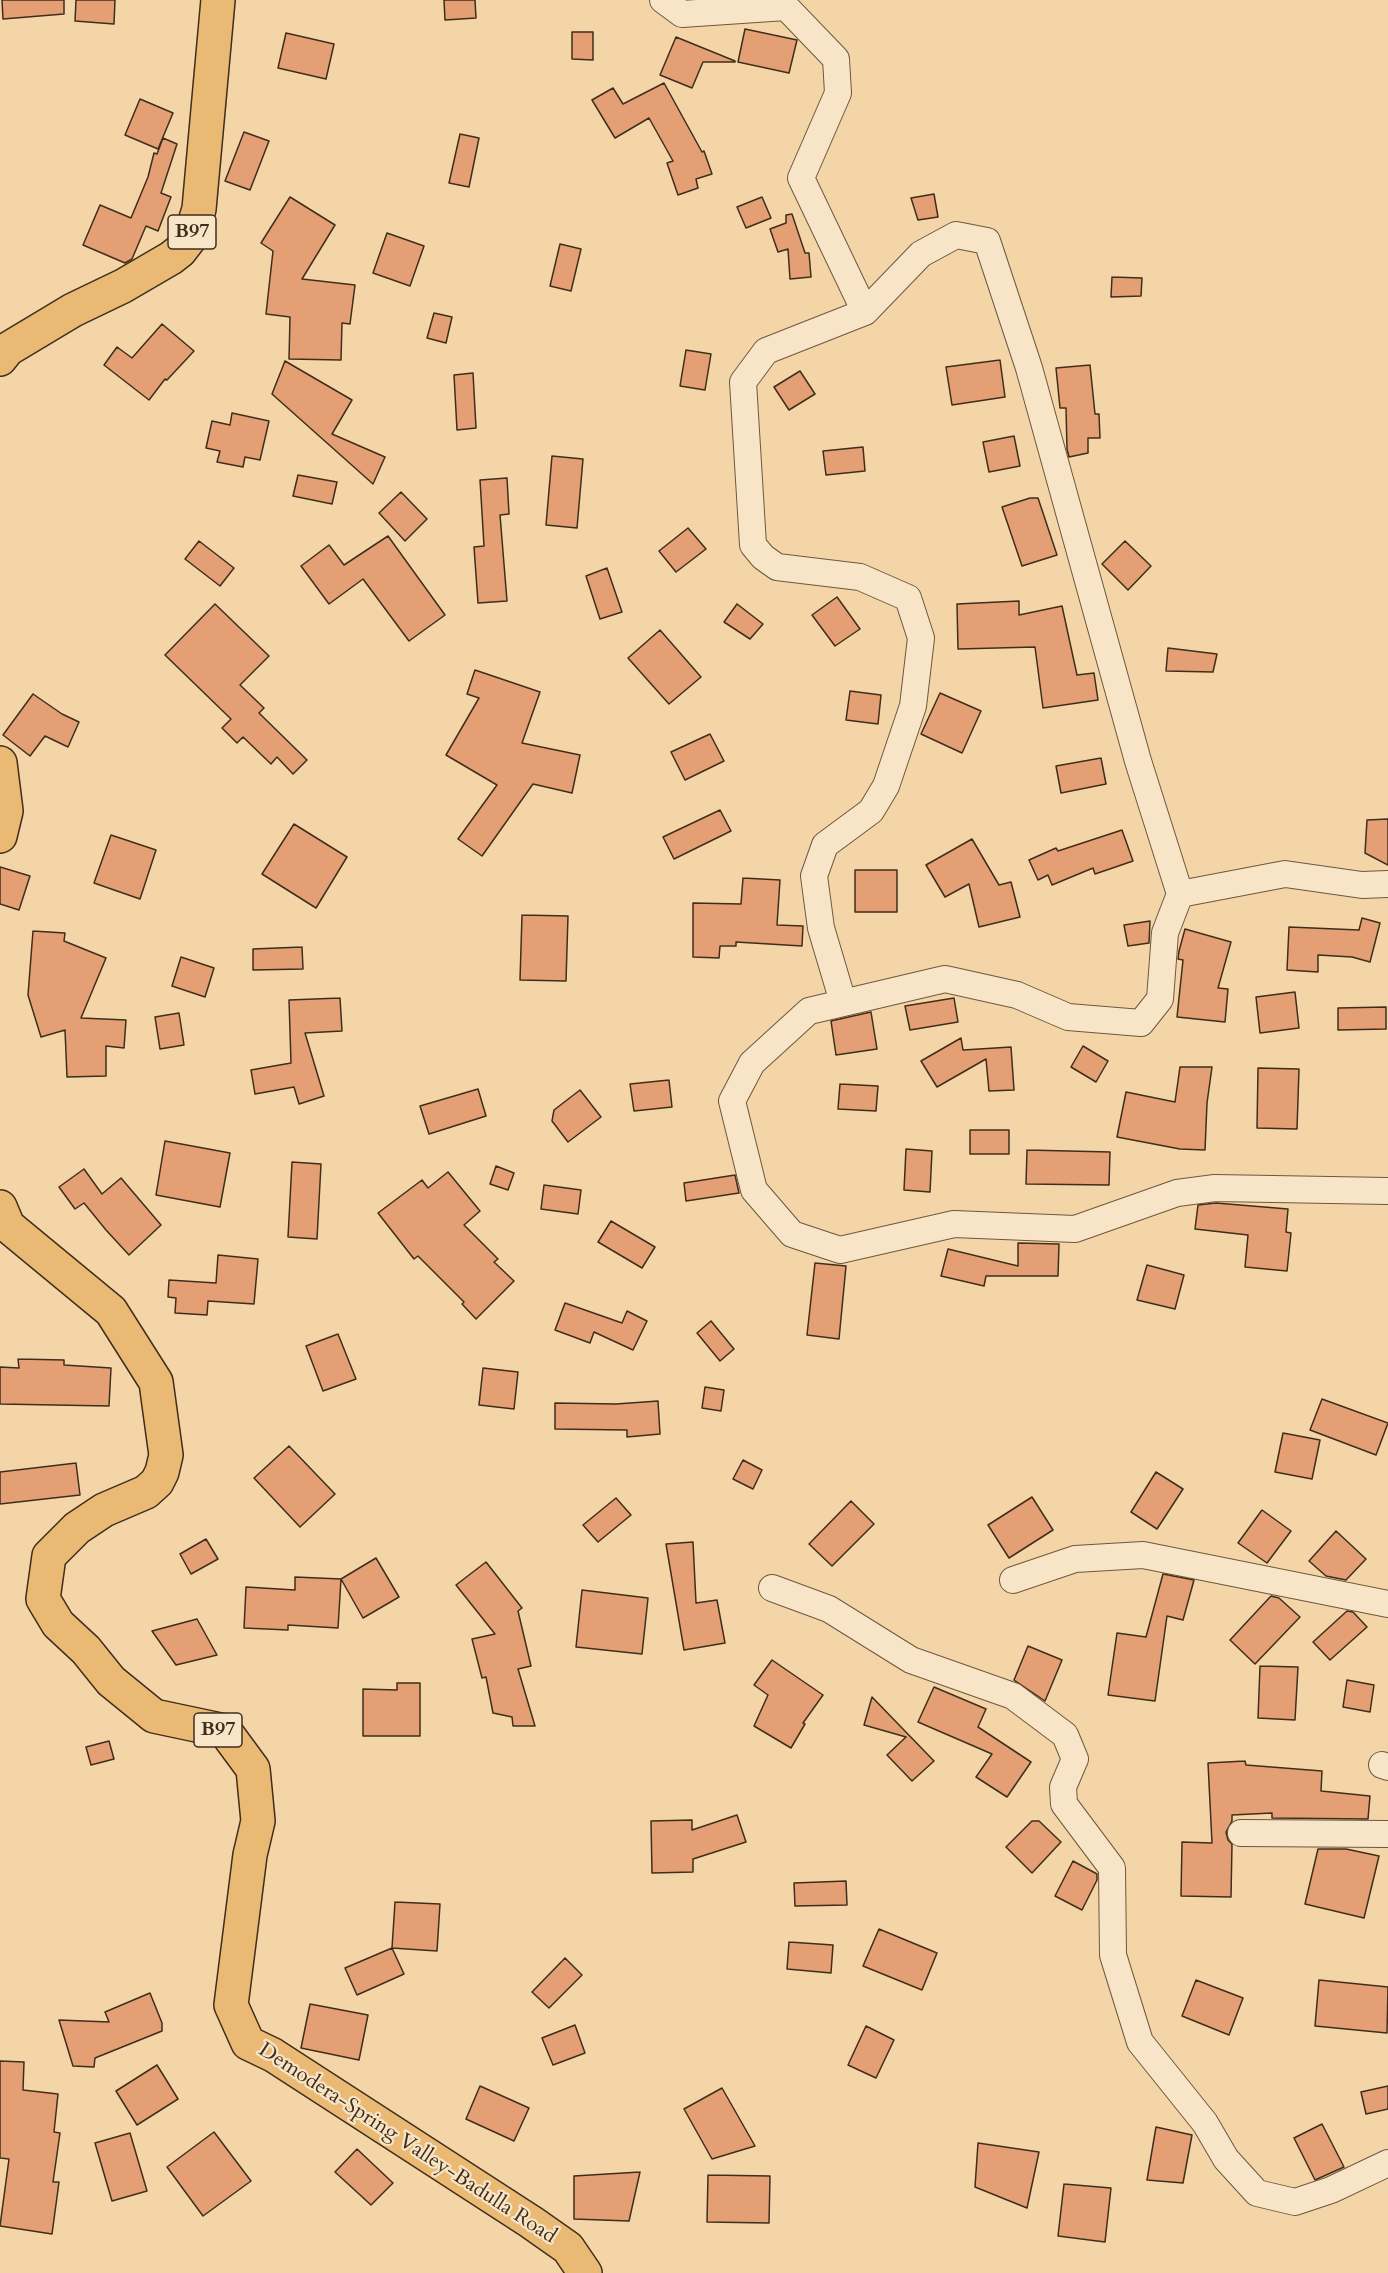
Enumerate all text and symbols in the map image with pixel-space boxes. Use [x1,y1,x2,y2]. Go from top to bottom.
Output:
road number: B97 [168,215,216,249]
road number: B97 [194,1713,242,1747]
street label: Demodera-Spring Valley-Badulla Road [253,2038,561,2250]

